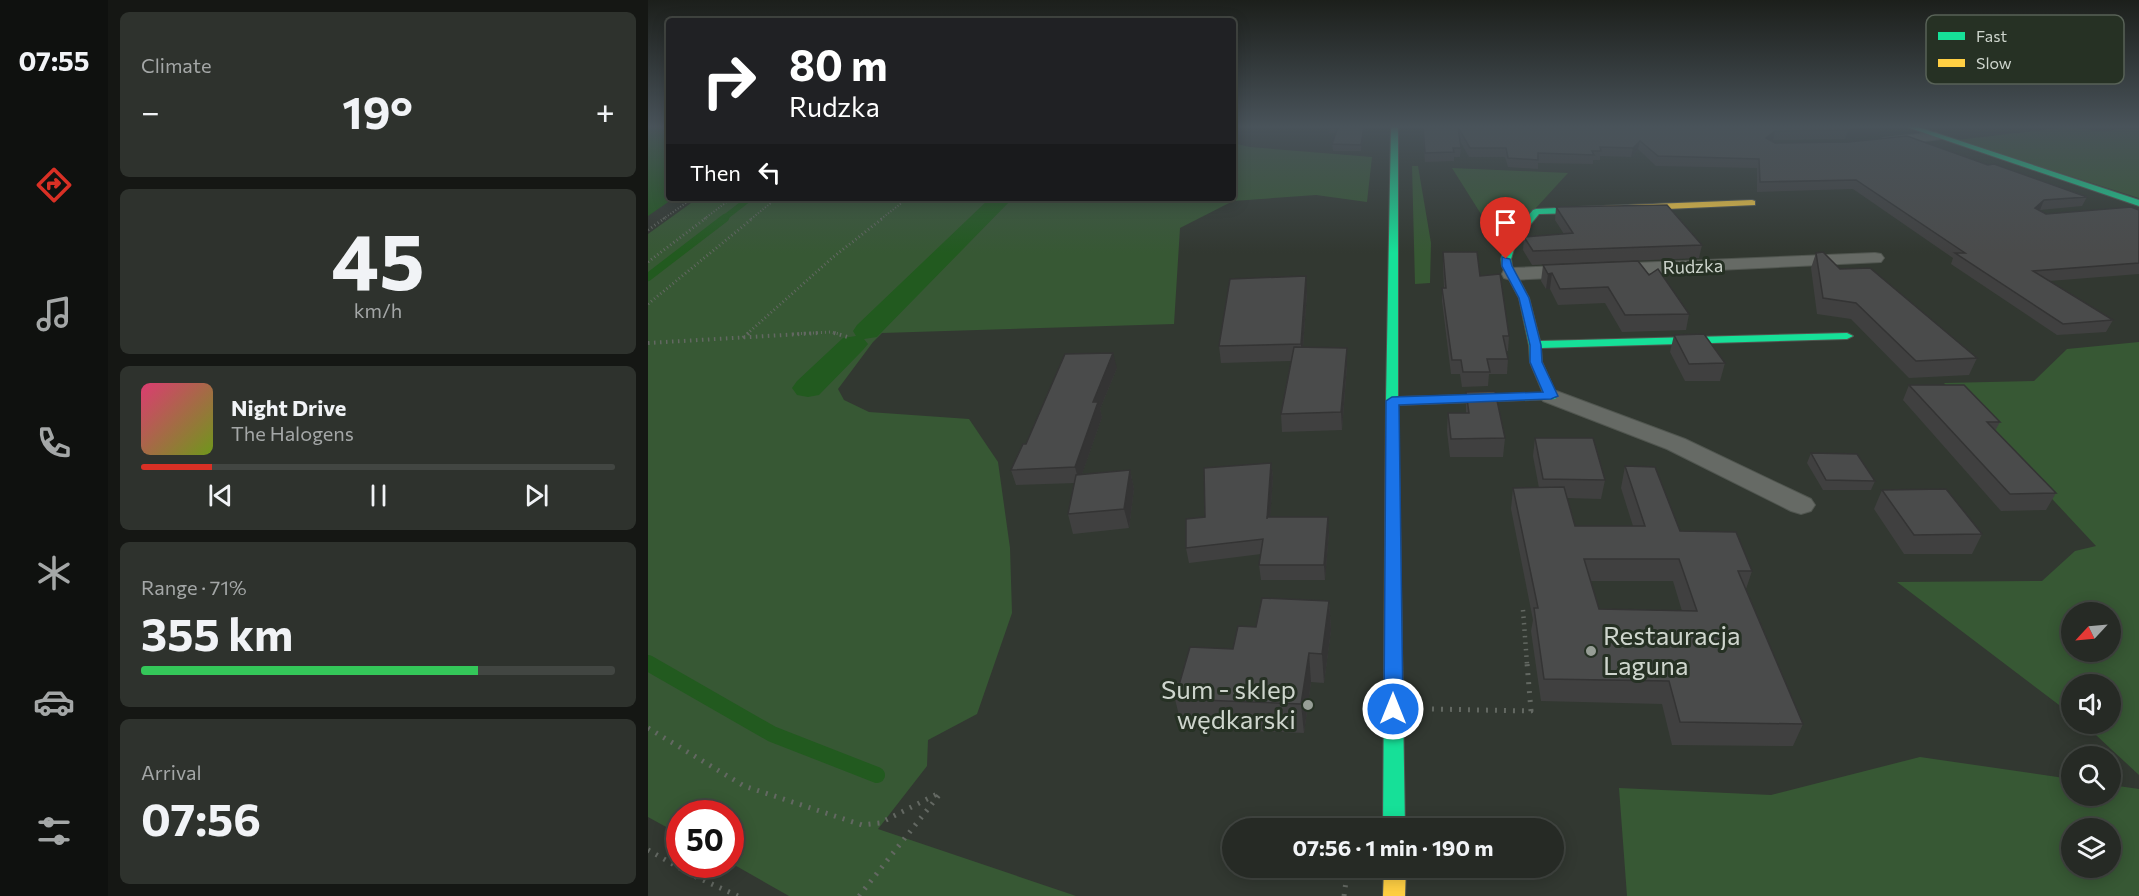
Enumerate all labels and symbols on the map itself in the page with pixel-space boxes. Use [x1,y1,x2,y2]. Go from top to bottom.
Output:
legend [1926,15,2124,84]
text: Fast [1976,26,2007,45]
text: Slow [1976,53,2012,72]
pin [1480,197,1531,259]
street label: Rudzka [1662,254,1724,278]
north arrow [2061,602,2121,662]
place label: Restauracja Laguna [1603,619,1741,680]
marker: Restauracja Laguna [1584,644,1598,658]
place label: Sum - sklep wędkarski [1161,673,1296,734]
position arrow [1361,677,1425,741]
marker: Sum - sklep wędkarski [1301,698,1315,712]
speed limit sign: 50 [666,800,744,878]

